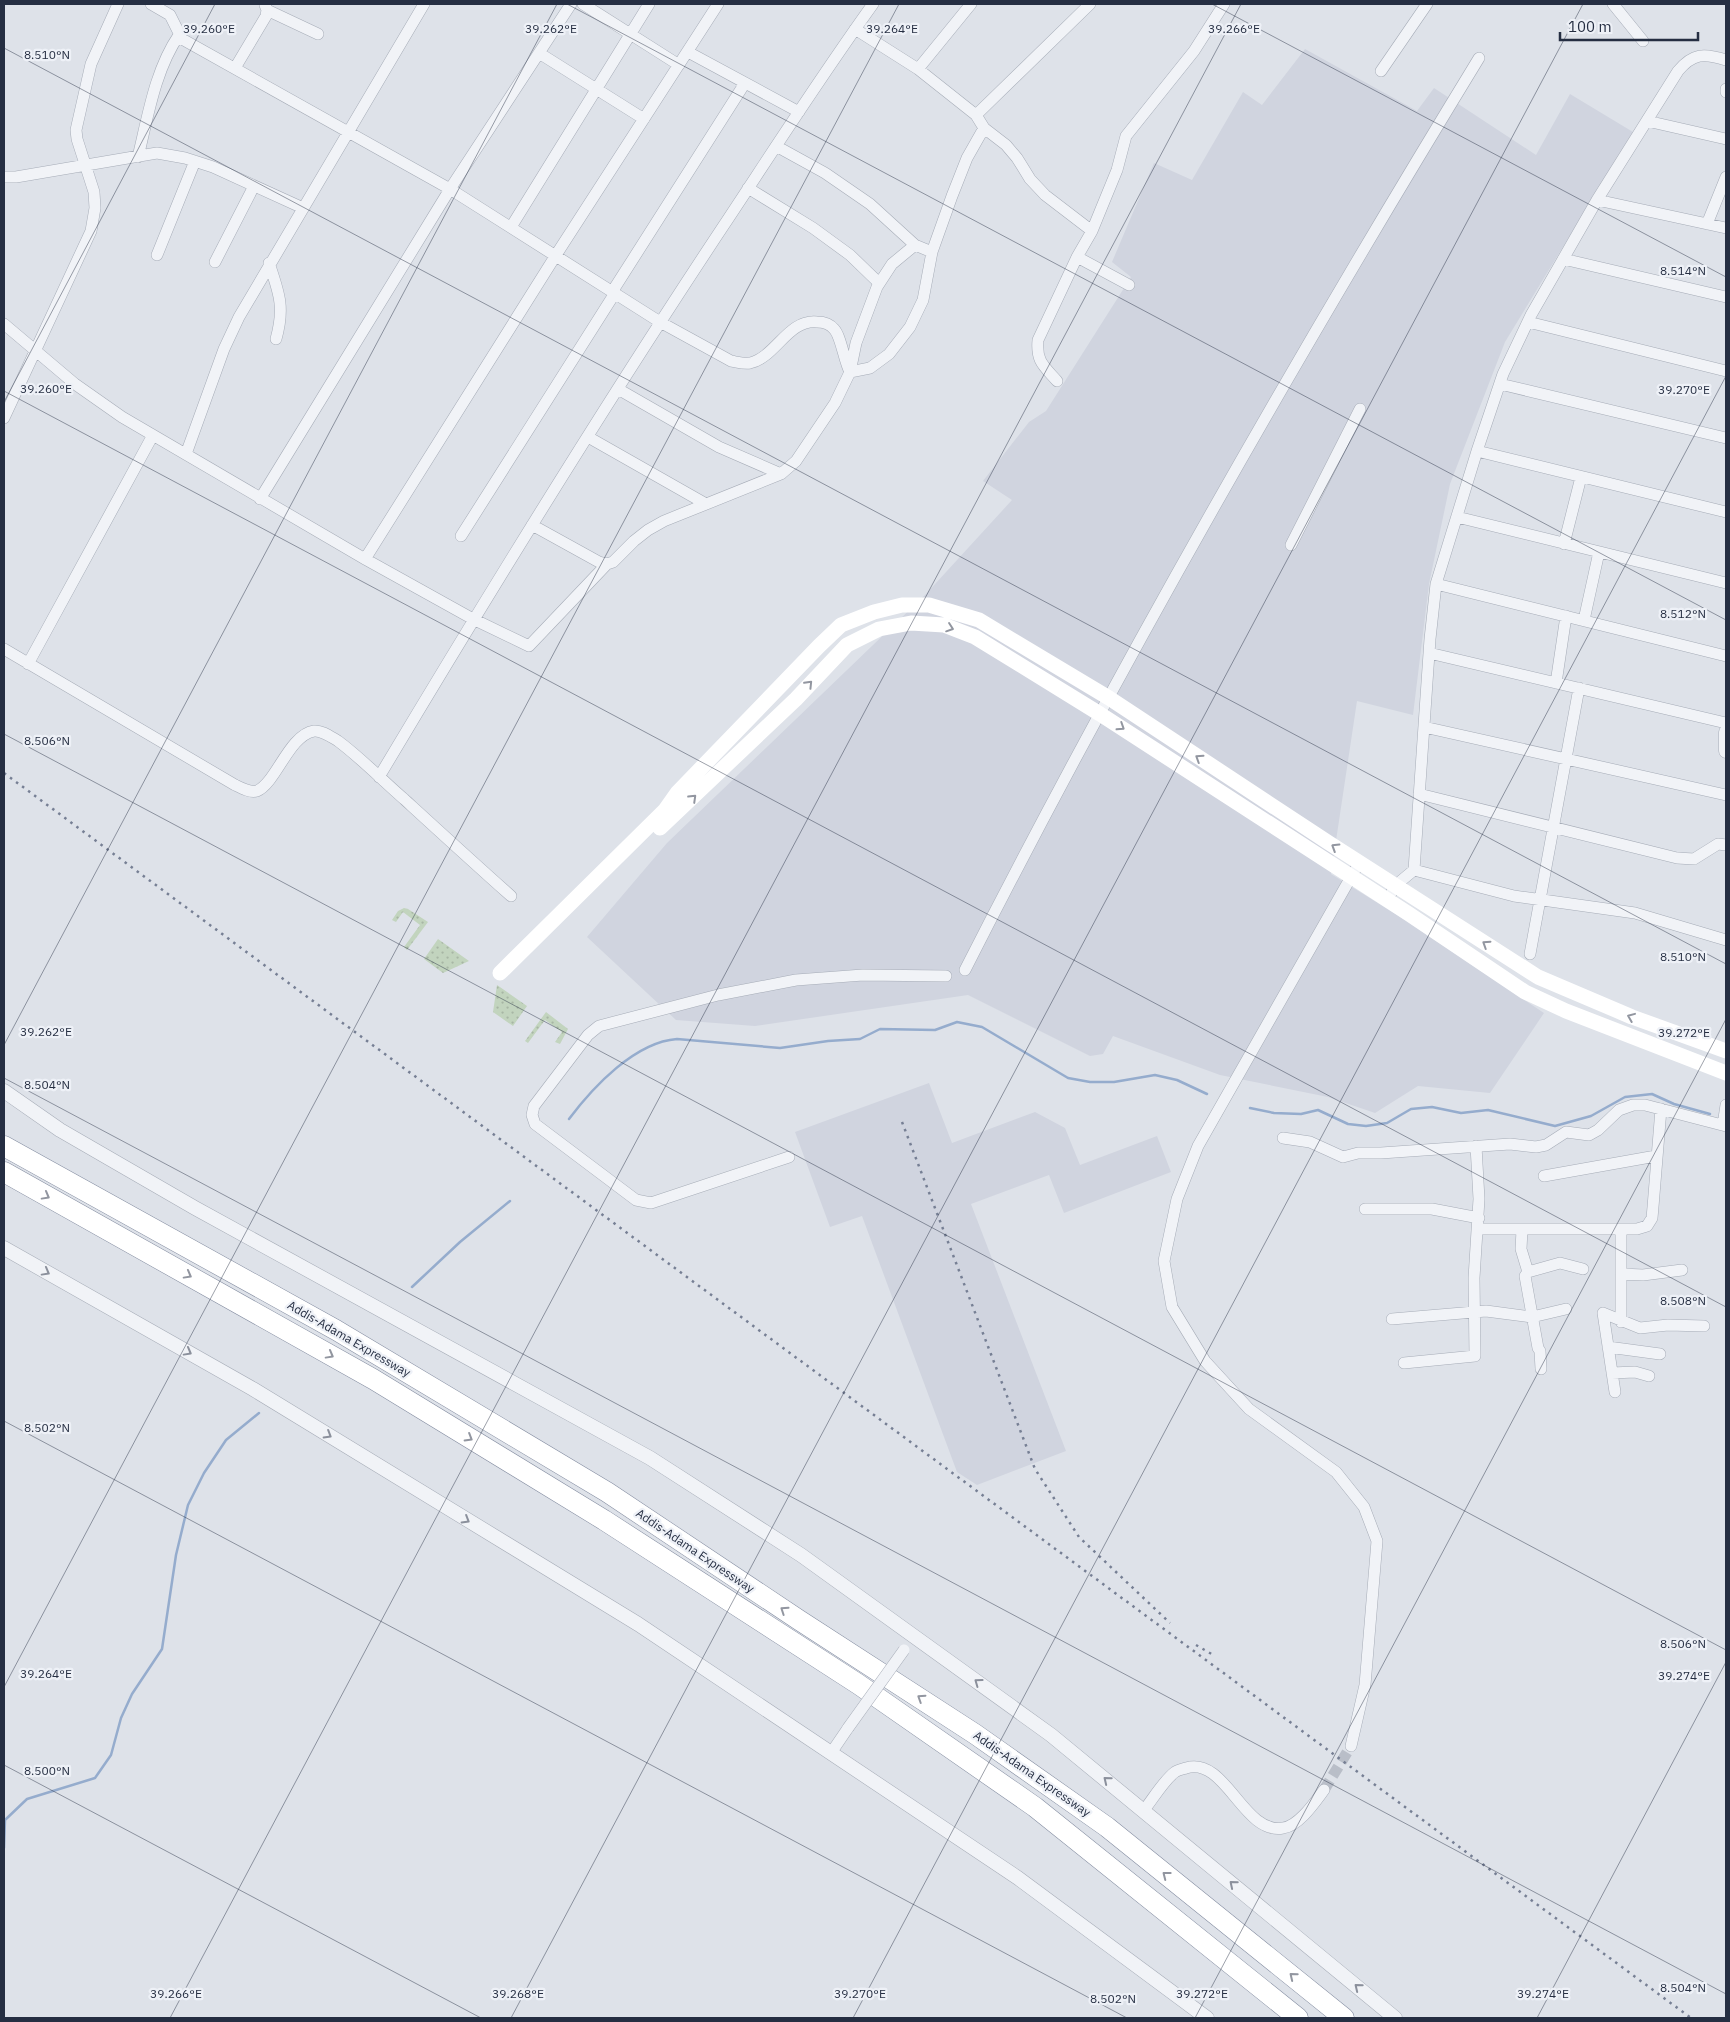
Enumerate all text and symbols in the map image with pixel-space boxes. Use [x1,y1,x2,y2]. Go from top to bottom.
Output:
scale bar [1560,10,1698,42]
text: 100 m [1568,17,1612,36]
text: 39.260°E [183,21,235,36]
text: 39.262°E [525,21,577,36]
text: 39.264°E [866,21,918,36]
text: 39.266°E [1208,21,1260,36]
text: 8.510°N [24,47,70,62]
text: 8.514°N [1660,263,1706,278]
text: 39.260°E [20,381,72,396]
text: 39.270°E [1658,382,1710,397]
text: 8.512°N [1660,606,1706,621]
one-way arrow [946,622,954,632]
one-way arrow [803,681,812,690]
one-way arrow [1115,721,1124,730]
text: 8.506°N [24,733,70,748]
one-way arrow [1195,754,1204,764]
one-way arrow [687,795,696,804]
one-way arrow [1331,844,1340,853]
one-way arrow [1483,941,1492,950]
text: 8.510°N [1660,949,1706,964]
one-way arrow [1627,1012,1636,1023]
text: 39.262°E [20,1024,72,1039]
text: 39.272°E [1658,1025,1710,1040]
text: 8.504°N [24,1077,70,1092]
one-way arrow [41,1190,50,1200]
one-way arrow [41,1266,50,1276]
one-way arrow [183,1269,192,1279]
text: 8.508°N [1660,1293,1706,1308]
street label: Addis-Adama Expressway [285,1297,413,1380]
one-way arrow [182,1346,191,1356]
one-way arrow [324,1349,333,1359]
text: 8.502°N [24,1420,70,1435]
one-way arrow [322,1428,331,1438]
one-way arrow [464,1431,473,1441]
street label: Addis-Adama Expressway [633,1505,757,1596]
one-way arrow [461,1513,470,1523]
one-way arrow [780,1607,790,1616]
text: 8.506°N [1660,1636,1706,1651]
text: 39.264°E [20,1666,72,1681]
text: 39.274°E [1658,1668,1710,1683]
one-way arrow [974,1679,984,1688]
one-way arrow [917,1695,926,1705]
street label: Addis-Adama Expressway [971,1727,1094,1820]
text: 8.500°N [24,1763,70,1778]
one-way arrow [1104,1778,1113,1786]
one-way arrow [1163,1872,1172,1880]
one-way arrow [1229,1880,1238,1889]
one-way arrow [1290,1974,1299,1982]
text: 8.504°N [1660,1980,1706,1995]
one-way arrow [1355,1985,1364,1993]
text: 39.266°E [150,1986,202,2001]
text: 39.268°E [492,1986,544,2001]
text: 39.270°E [834,1986,886,2001]
text: 39.272°E [1176,1986,1228,2001]
text: 39.274°E [1517,1986,1569,2001]
text: 8.502°N [1090,1991,1136,2006]

